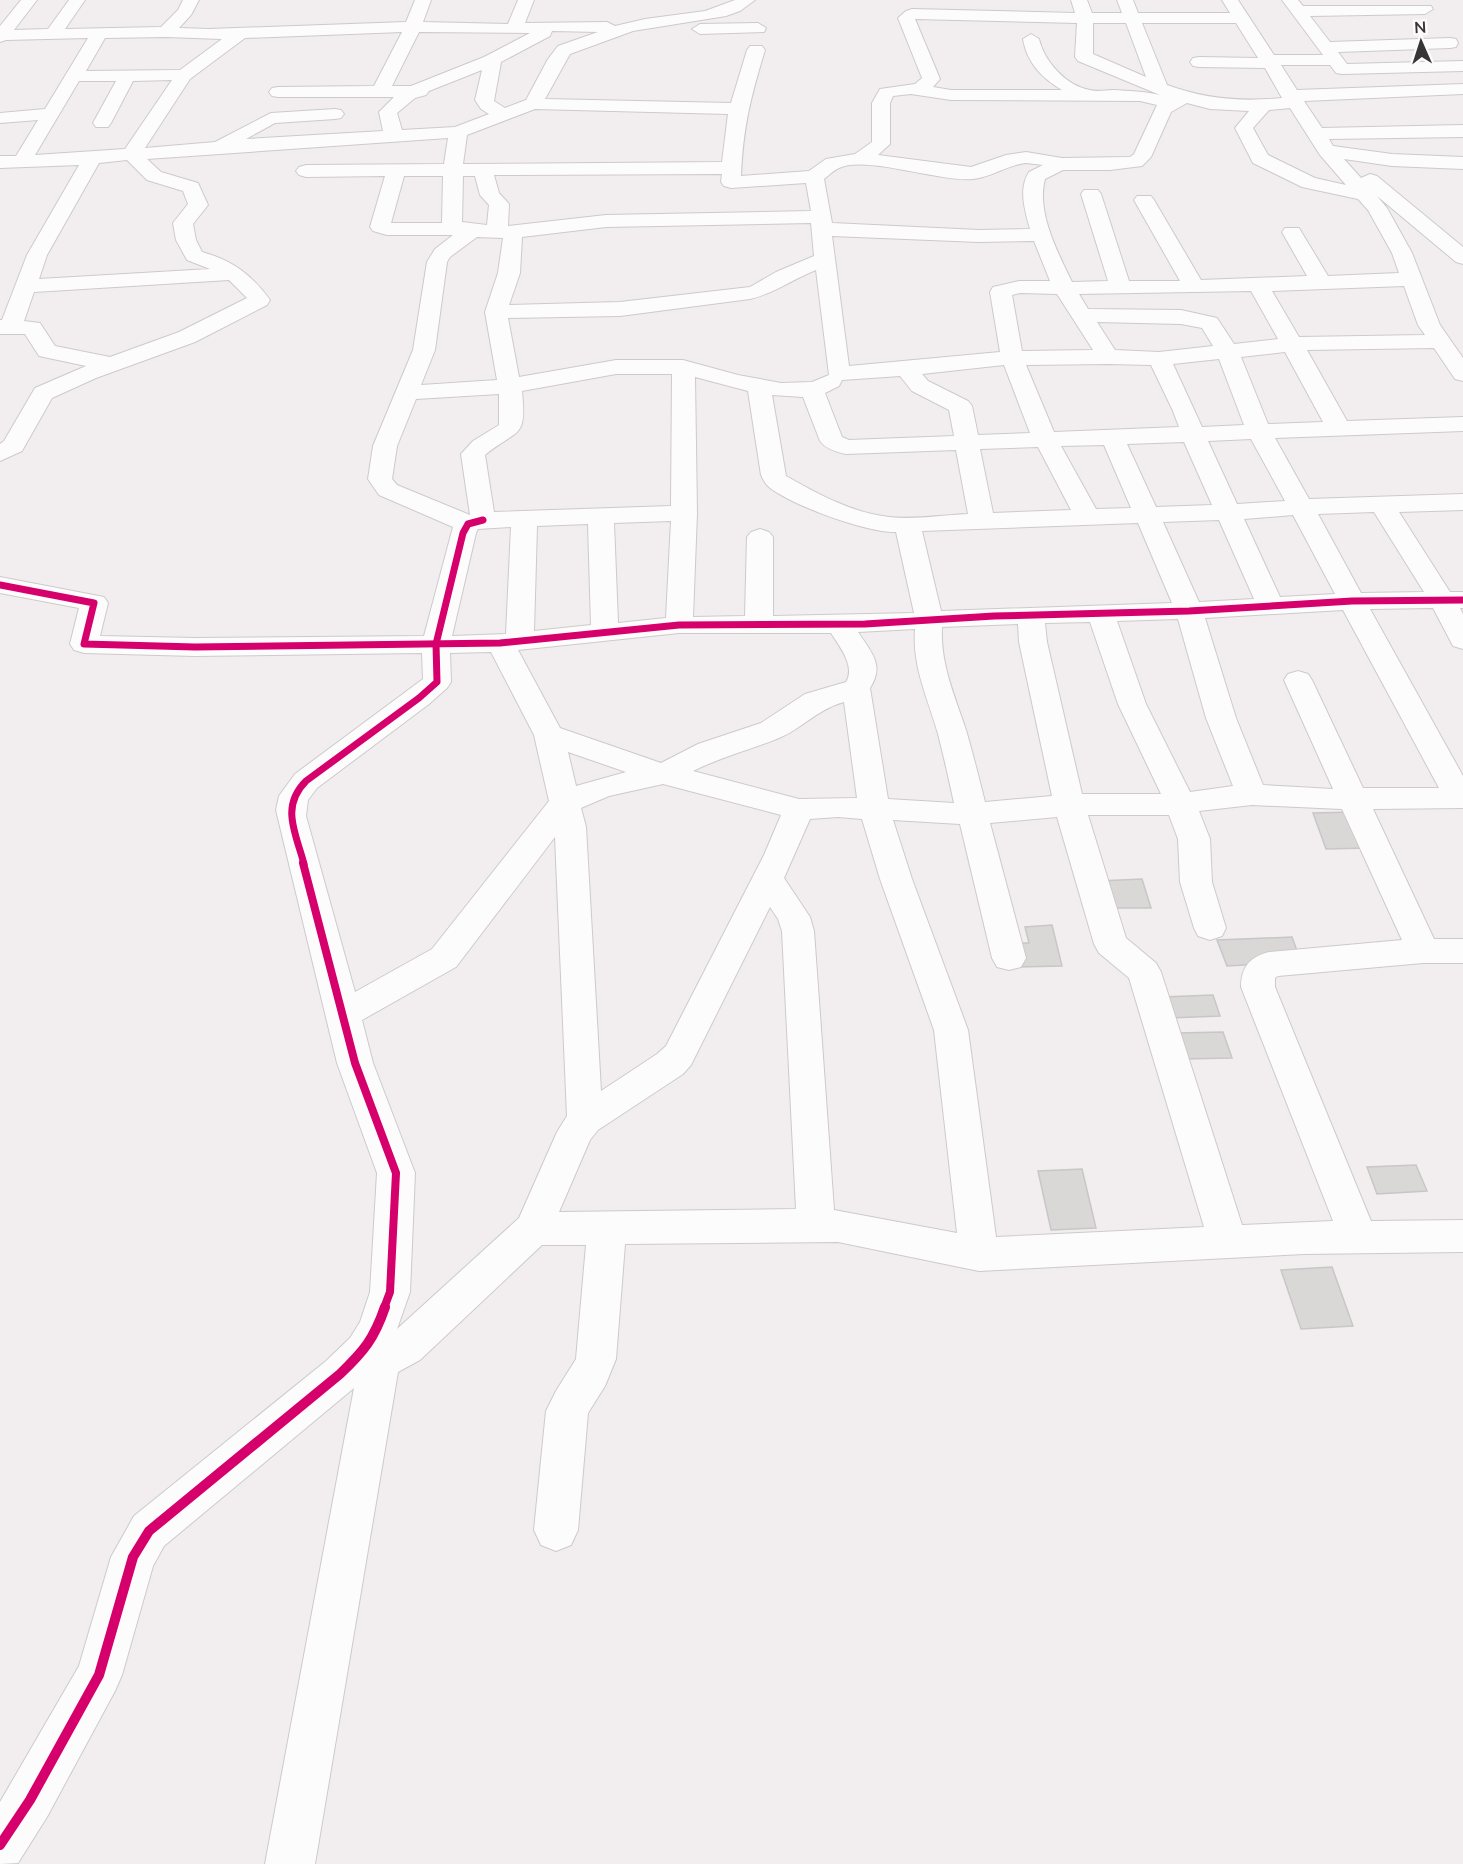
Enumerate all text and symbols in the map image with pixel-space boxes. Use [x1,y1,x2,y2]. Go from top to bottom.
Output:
north arrow [1391,12,1451,72]
text: N [1414,17,1427,37]

